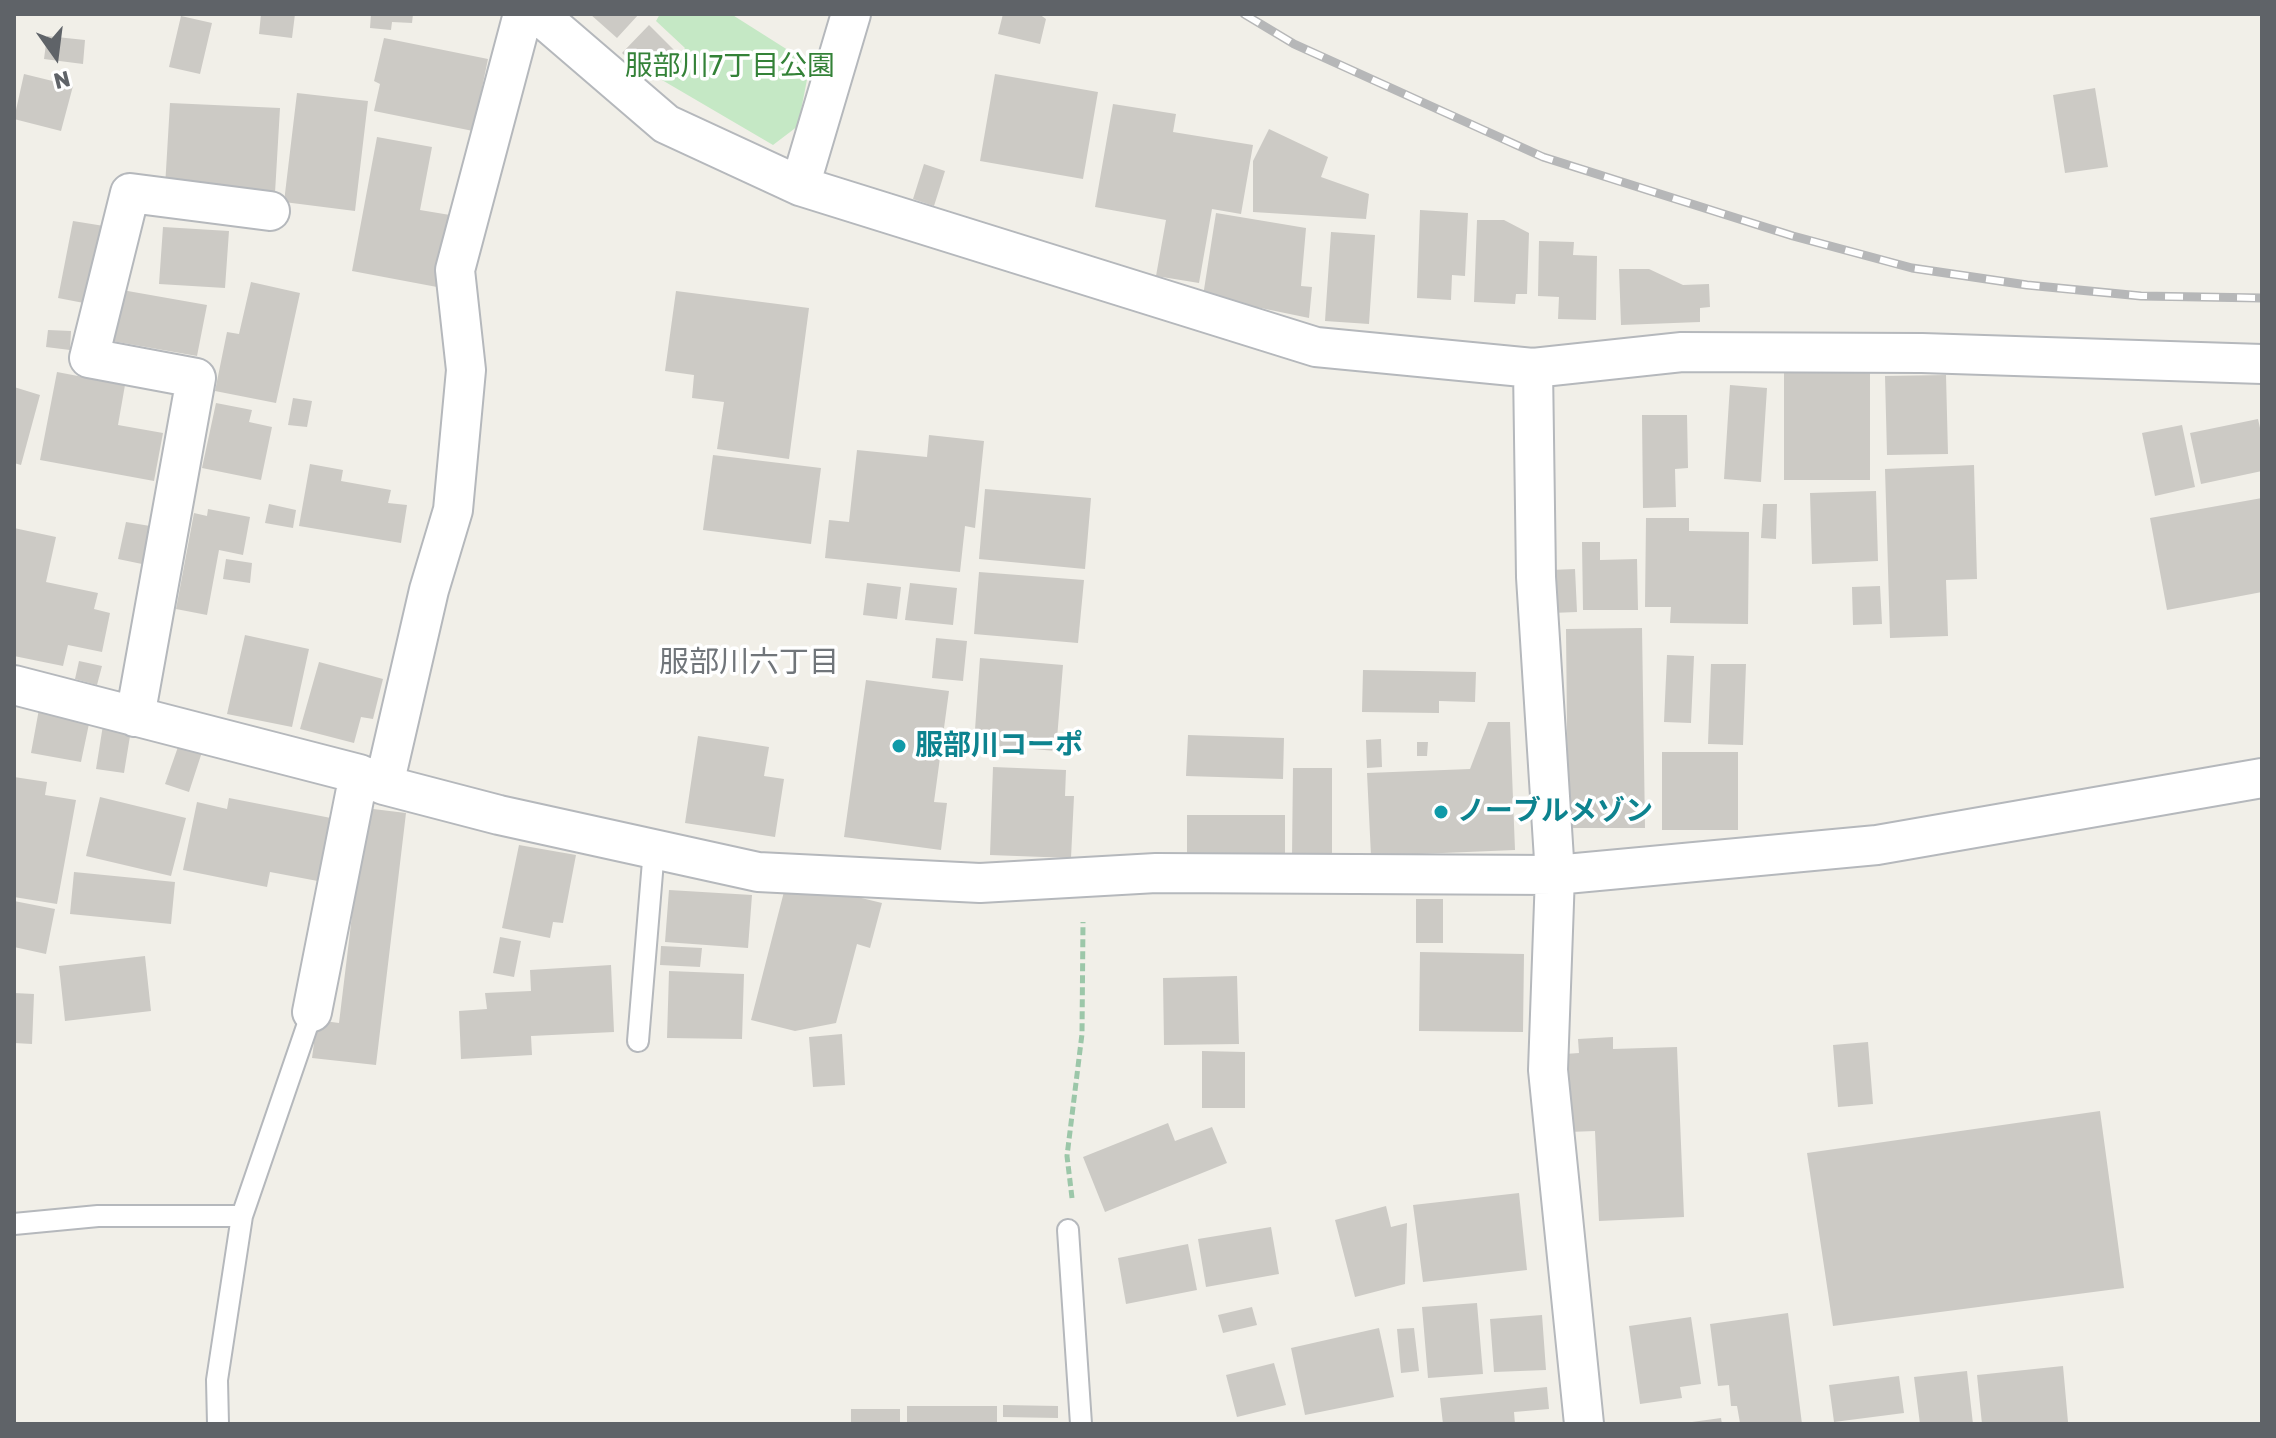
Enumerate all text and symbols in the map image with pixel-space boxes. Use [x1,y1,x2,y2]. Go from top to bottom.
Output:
north arrow [16,16,96,96]
park label: 服部川7丁目公園 [625,50,835,84]
text: N [51,65,73,95]
district label: 服部川六丁目 [659,645,839,681]
place label: 服部川コーポ [915,729,1083,763]
marker: 服部川コーポ [890,737,908,755]
place label: ノーブルメゾン [1457,795,1653,829]
marker: ノーブルメゾン [1432,803,1450,821]

